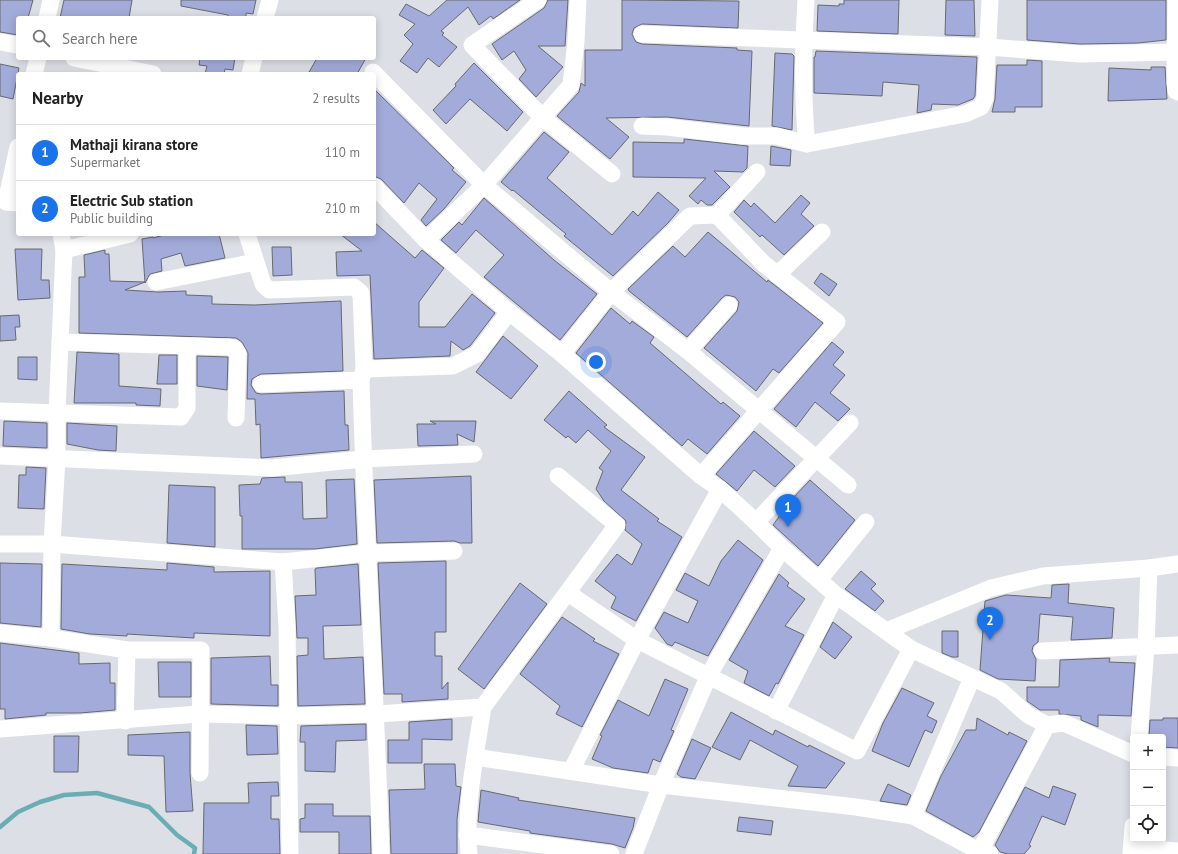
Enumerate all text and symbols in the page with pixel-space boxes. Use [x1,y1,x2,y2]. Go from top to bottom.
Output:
search box [16,16,376,60]
icon: search [30,27,52,49]
text: Search here [62,29,138,48]
text: Nearby [32,87,83,109]
text: 2 results [312,90,360,107]
text: Mathaji kirana store [70,135,198,154]
text: 1 [41,144,49,161]
text: 110 m [325,144,360,161]
text: Supermarket [70,154,140,171]
text: Electric Sub station [70,191,193,210]
text: 2 [41,200,49,217]
text: 210 m [325,200,360,217]
text: Public building [70,210,153,227]
your location [586,352,606,372]
pin: 1 [775,494,801,527]
pin: 2 [977,607,1003,640]
map controls [1130,734,1166,842]
button: + [1130,734,1166,770]
button: − [1130,770,1166,806]
button: locate [1130,806,1166,842]

